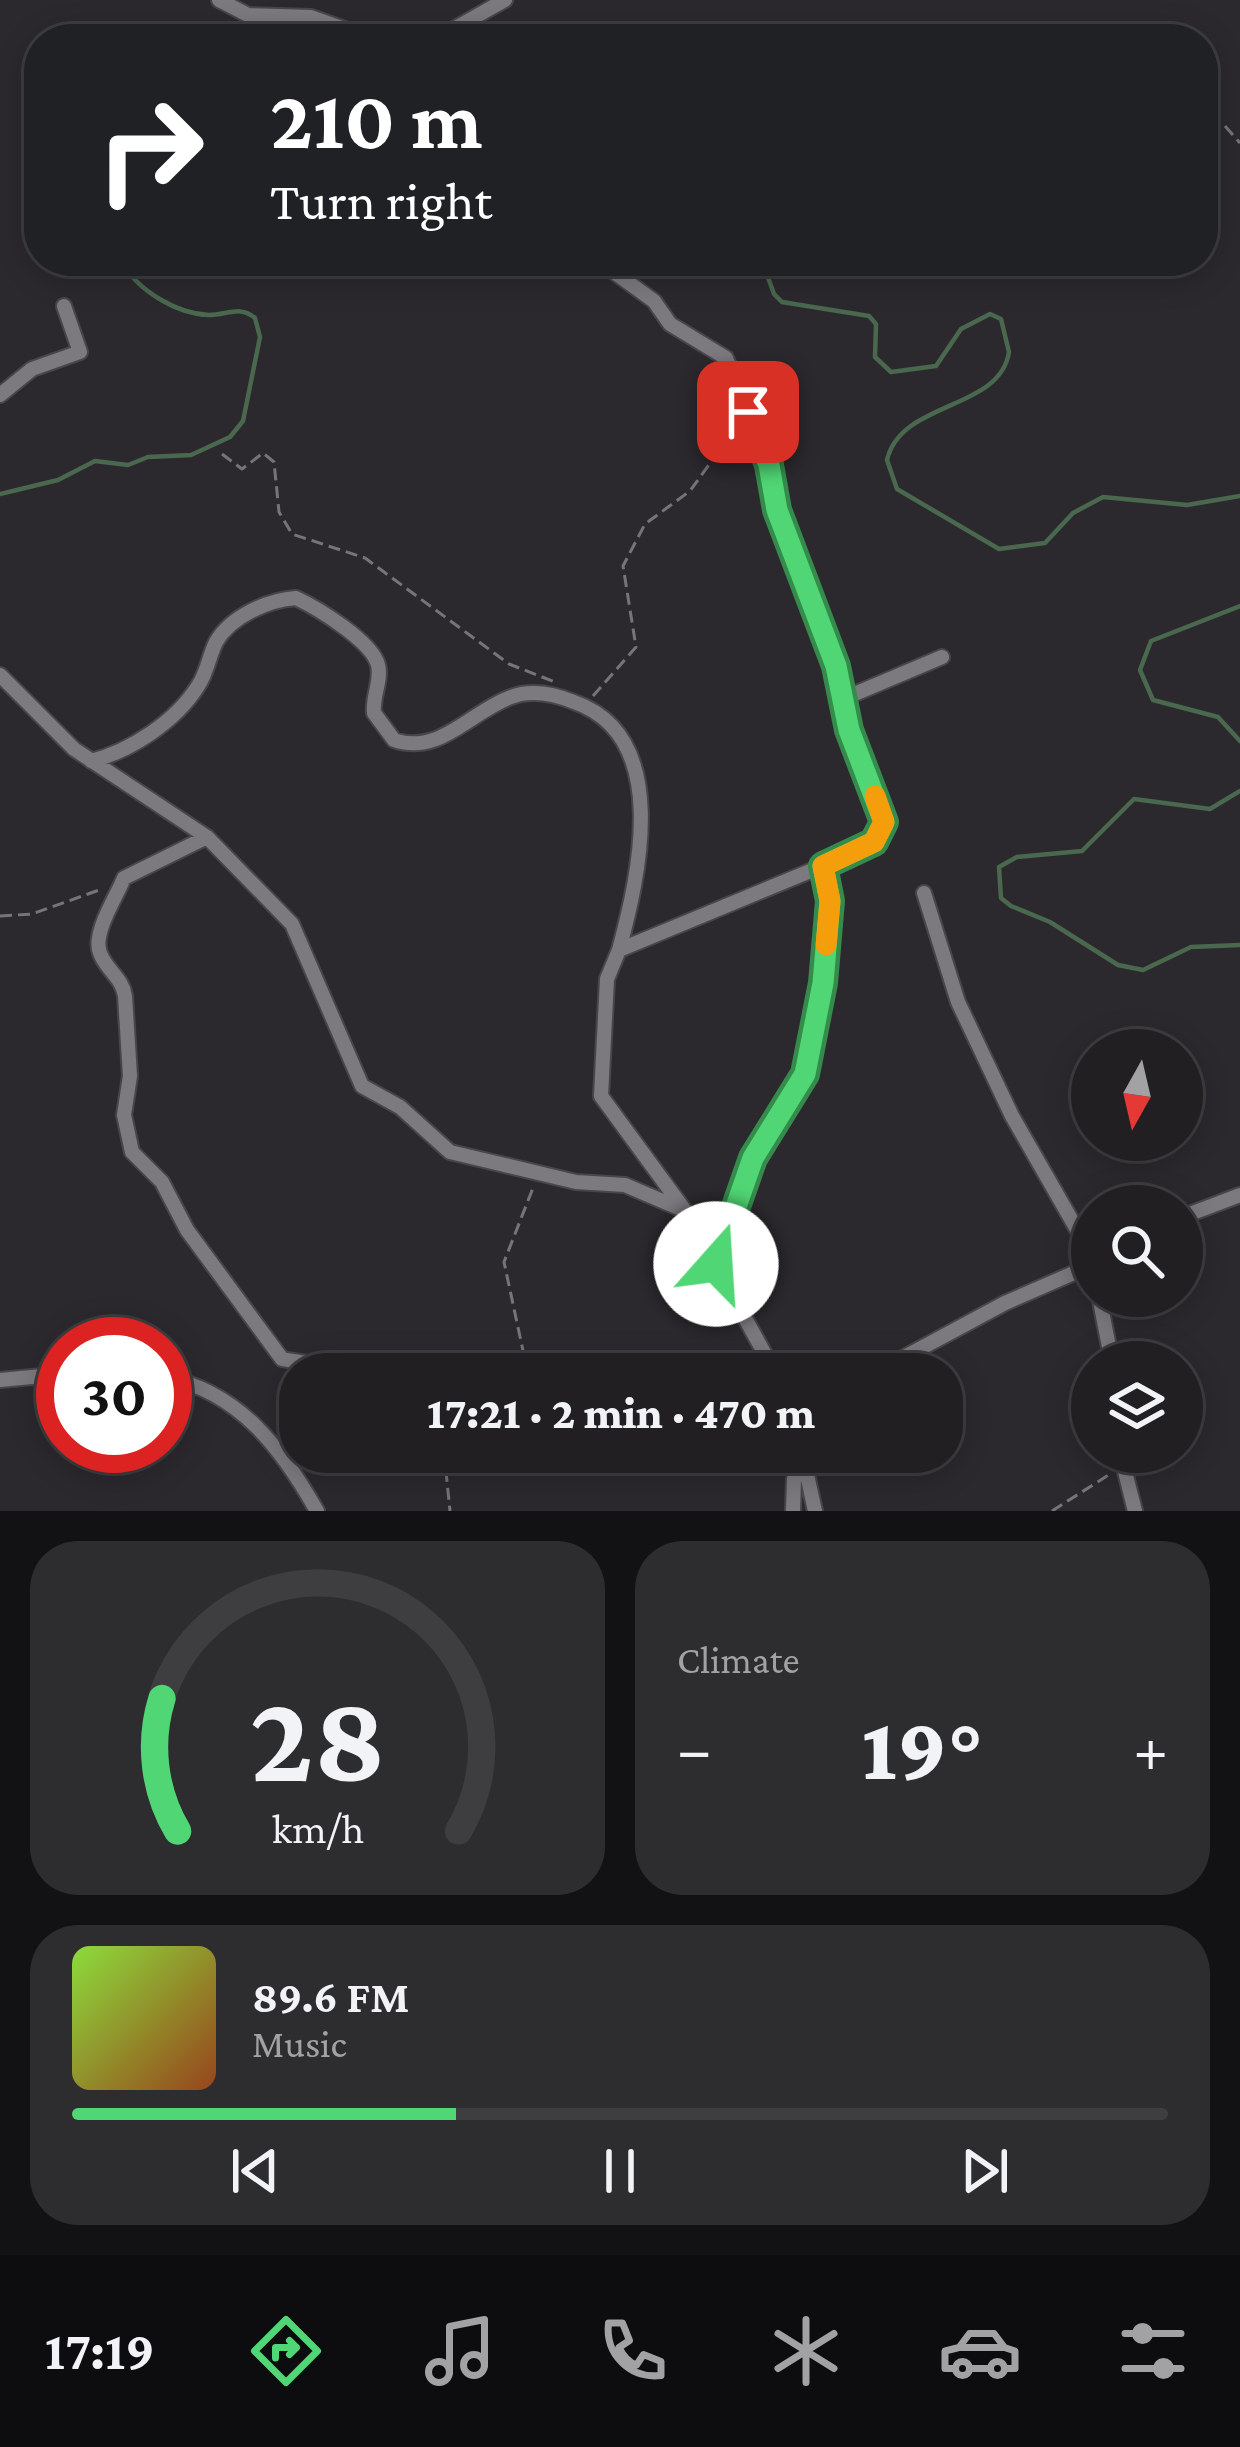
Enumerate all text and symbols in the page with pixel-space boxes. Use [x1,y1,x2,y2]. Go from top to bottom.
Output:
icon: right [72,72,228,228]
text: 210 m [270,73,483,166]
text: Turn right [270,171,492,231]
pin [697,361,799,463]
icon: arrive [715,379,781,445]
north arrow [1071,1029,1203,1161]
map controls [1071,1029,1203,1473]
button: search [1071,1185,1203,1317]
position arrow [653,1201,779,1327]
speed limit sign: 30 [36,1317,192,1473]
button: layers [1071,1341,1203,1473]
text: 17:21 · 2 min · 470 m [427,1388,815,1438]
text: Climate [677,1638,800,1681]
text: 28 [249,1668,386,1807]
text: 19° [862,1698,983,1798]
text: − [677,1712,712,1785]
text: + [1133,1712,1168,1785]
text: km/h [271,1805,364,1852]
text: 89.6 FM [252,1972,409,2022]
text: Music [252,2022,347,2065]
icon: previous [222,2138,288,2204]
icon: pause [587,2138,653,2204]
icon: next [952,2138,1018,2204]
icon: directions [244,2309,328,2393]
icon: music [418,2309,502,2393]
icon: phone [591,2309,675,2393]
icon: climate [764,2309,848,2393]
icon: car [938,2309,1022,2393]
icon: filters [1111,2309,1195,2393]
text: 17:19 [45,2321,155,2381]

